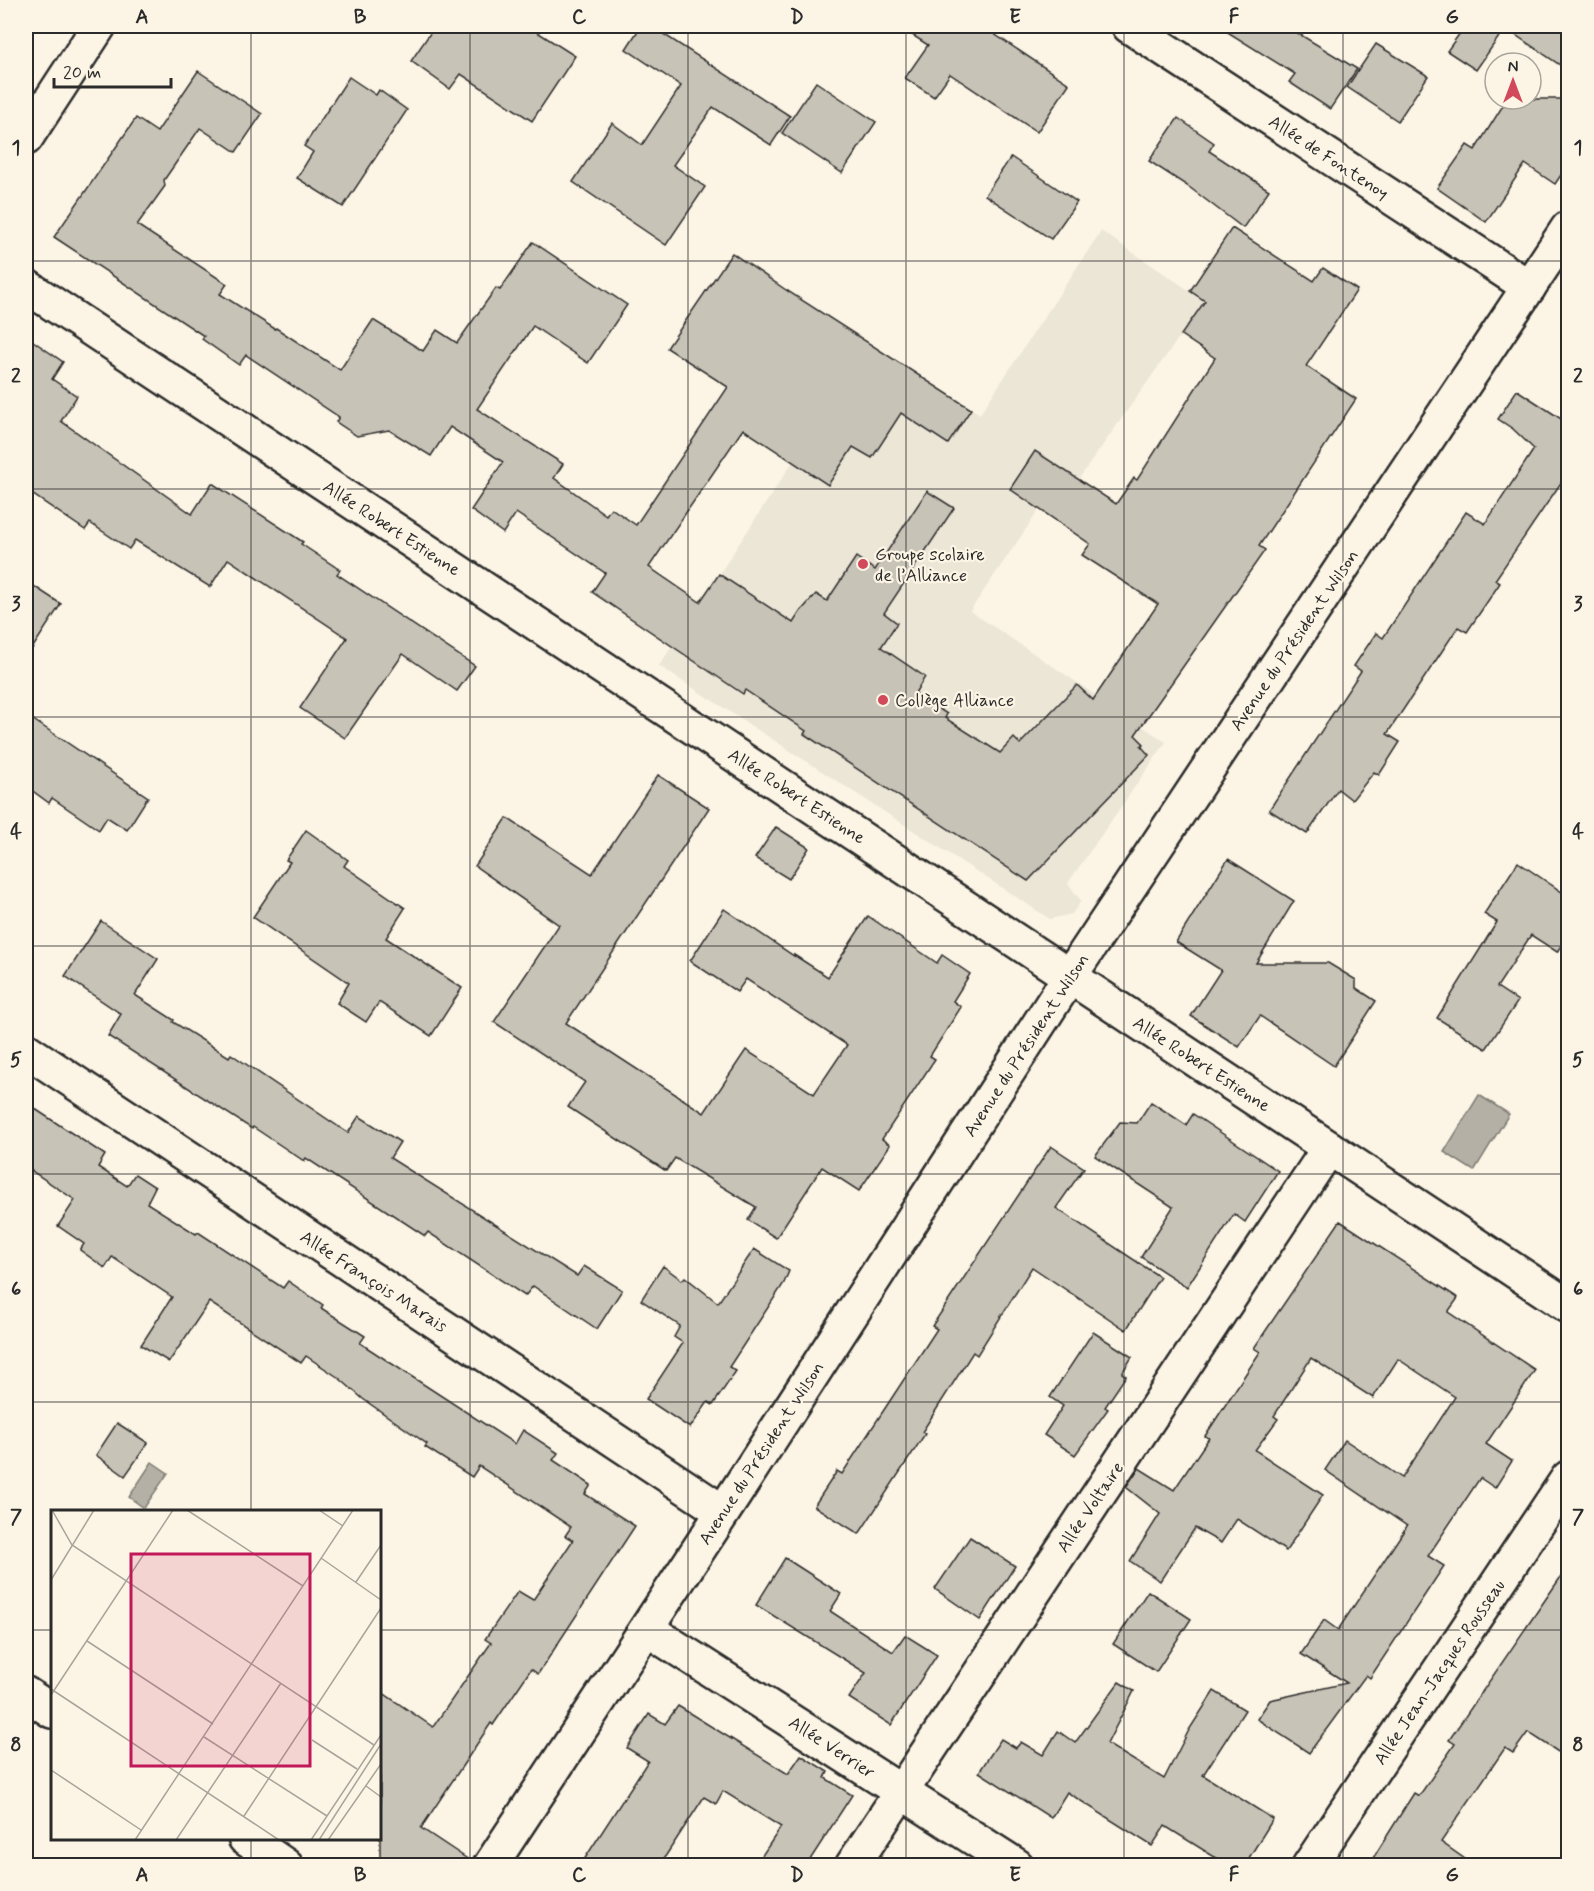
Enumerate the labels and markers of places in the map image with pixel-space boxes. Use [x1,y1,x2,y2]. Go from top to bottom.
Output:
place label: Groupe scolaire de l’Alliance [875,543,985,588]
marker: Groupe scolaire de l’Alliance [856,557,870,571]
place label: Collège Alliance [895,689,1014,713]
marker: Collège Alliance [876,693,890,707]

